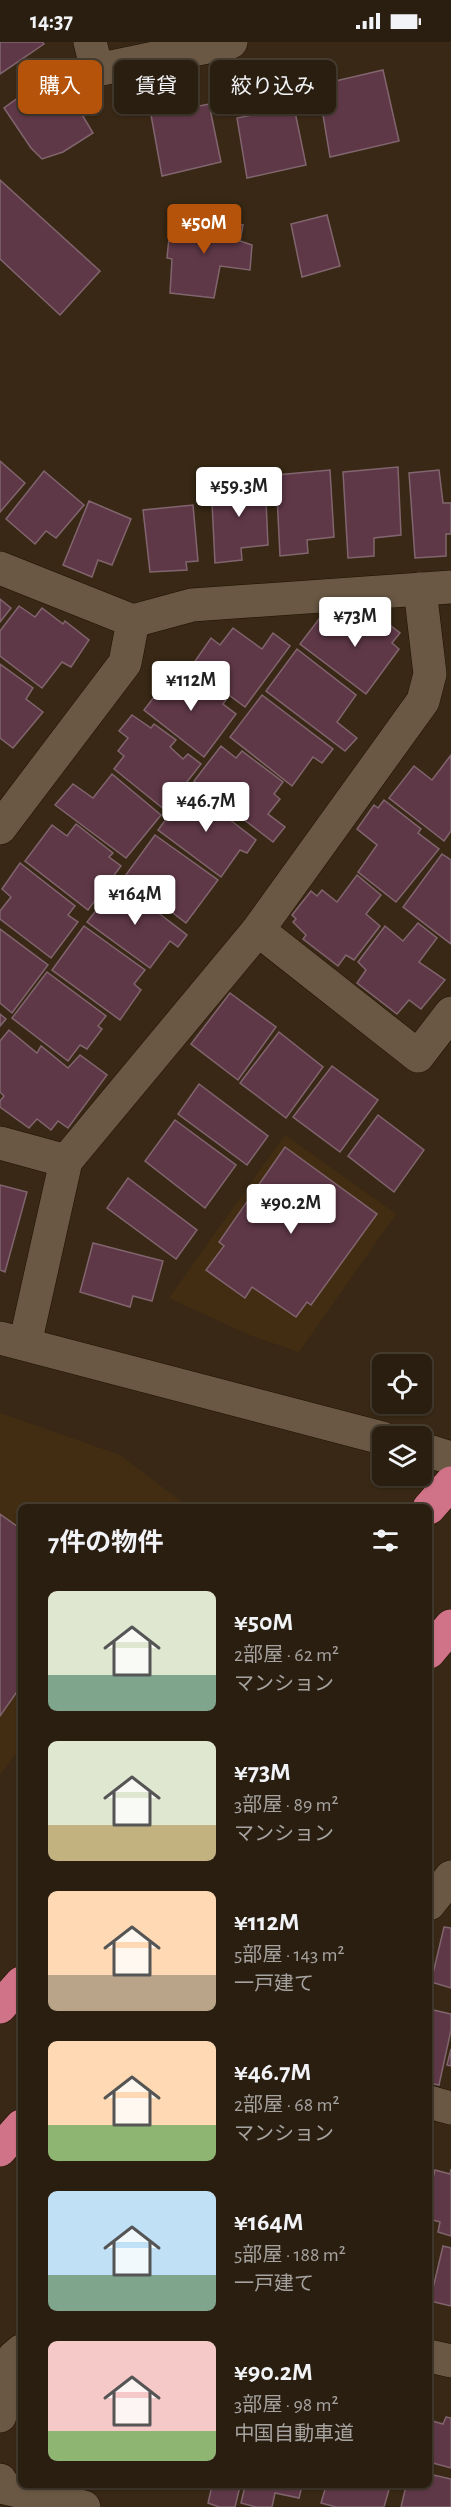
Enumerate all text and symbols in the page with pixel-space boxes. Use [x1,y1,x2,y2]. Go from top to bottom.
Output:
text: 14:37 [30,10,73,32]
chip: 購入 [18,60,102,114]
chip: 賃貸 [114,60,198,114]
chip: 絞り込み [210,60,336,114]
pin: ¥50M [168,204,240,255]
text: ¥50M [181,213,227,233]
pin: ¥59.3M [190,467,288,518]
text: ¥59.3M [210,476,268,496]
pin: ¥73M [319,597,391,648]
text: ¥73M [333,606,377,626]
pin: ¥112M [149,661,233,712]
text: ¥112M [166,670,216,690]
pin: ¥46.7M [157,782,255,833]
text: ¥46.7M [176,791,236,811]
pin: ¥164M [93,875,177,926]
text: ¥164M [108,884,162,904]
pin: ¥90.2M [242,1184,340,1235]
text: ¥90.2M [261,1193,321,1213]
map controls [372,1354,432,1486]
button: locate [372,1354,432,1414]
button: layers [372,1426,432,1486]
icon: filters [369,1524,402,1557]
text: 7件の物件 [48,1530,163,1556]
text: ¥50M [234,1609,293,1635]
icon: home [96,1615,168,1687]
text: 2部屋 · 62 m² [234,1645,339,1665]
text: マンション [234,1674,334,1694]
text: ¥73M [234,1759,291,1785]
icon: home [96,1765,168,1837]
text: 3部屋 · 89 m² [234,1795,339,1815]
text: マンション [234,1824,334,1844]
text: ¥112M [234,1909,299,1935]
icon: home [96,1915,168,1987]
text: 5部屋 · 143 m² [234,1945,345,1965]
text: 一戸建て [234,1974,314,1994]
text: ¥46.7M [234,2059,311,2085]
icon: home [96,2065,168,2137]
text: 2部屋 · 68 m² [234,2095,339,2115]
text: マンション [234,2124,334,2144]
text: ¥164M [234,2209,303,2235]
icon: home [96,2215,168,2287]
text: 5部屋 · 188 m² [234,2245,346,2265]
text: 一戸建て [234,2274,314,2294]
text: ¥90.2M [234,2359,313,2385]
icon: home [96,2365,168,2437]
text: 3部屋 · 98 m² [234,2395,339,2415]
text: 中国自動車道 [234,2424,354,2444]

